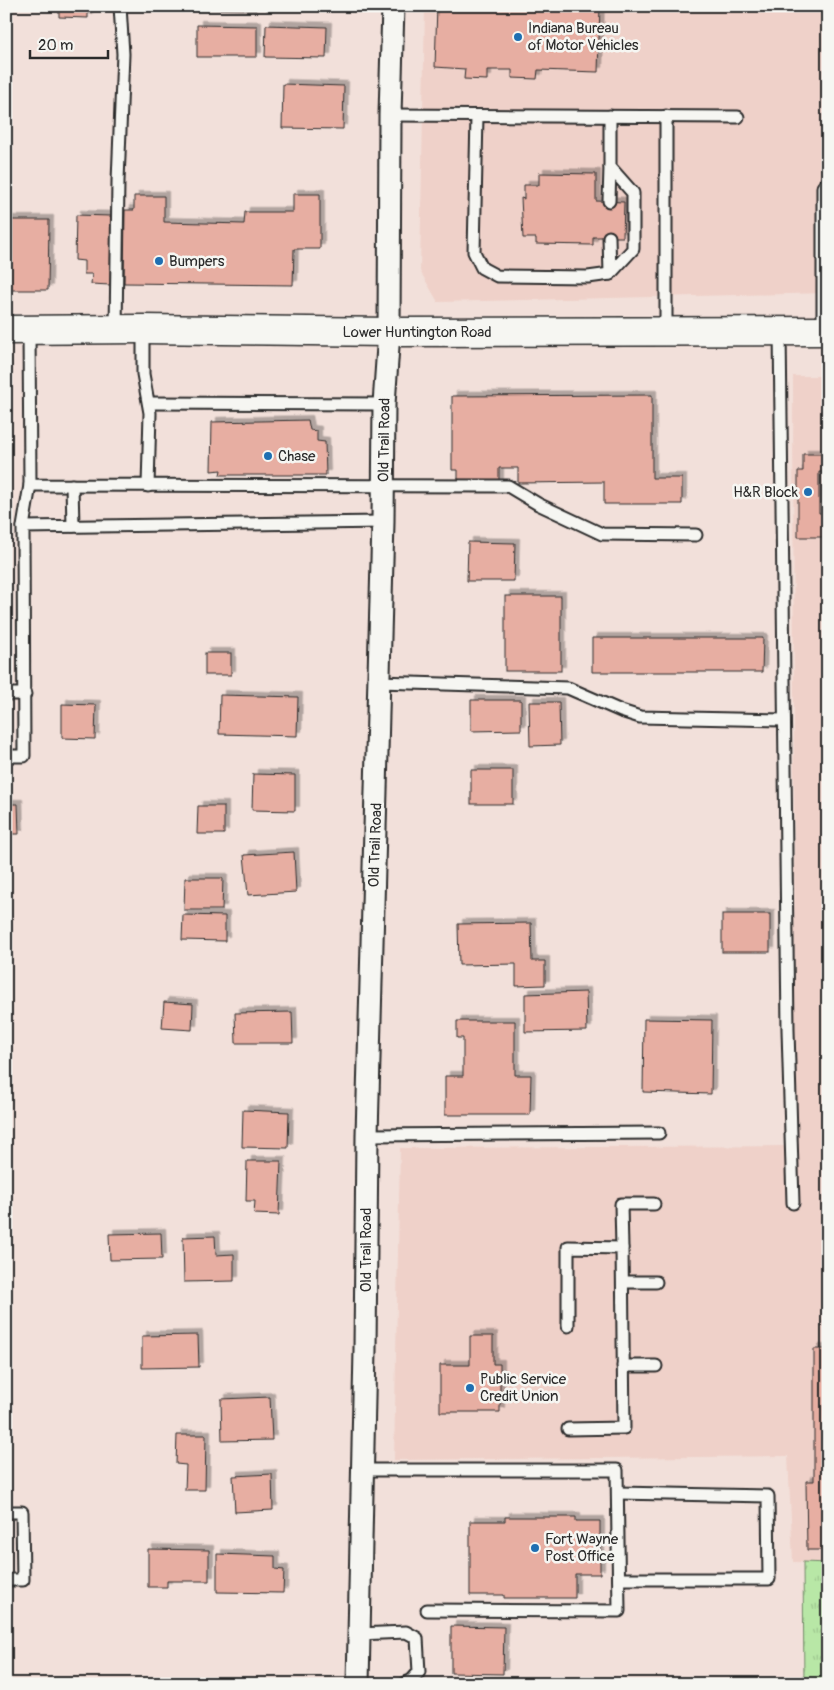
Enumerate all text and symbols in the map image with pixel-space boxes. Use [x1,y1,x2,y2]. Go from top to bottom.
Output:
place label: Indiana Bureau of Motor Vehicles [528,19,639,55]
scale bar [30,28,108,60]
marker: Indiana Bureau of Motor Vehicles [512,31,524,43]
text: 20 m [38,36,73,55]
place label: Bumpers [169,252,225,271]
marker: Bumpers [153,255,165,267]
street label: Lower Huntington Road [342,323,492,342]
street label: Old Trail Road [374,398,395,482]
place label: Chase [278,447,316,466]
marker: Chase [262,450,274,462]
place label: H&R Block [733,483,799,502]
marker: H&R Block [802,486,814,498]
street label: Old Trail Road [365,802,386,888]
street label: Old Trail Road [357,1208,376,1292]
place label: Public Service Credit Union [480,1370,567,1406]
marker: Public Service Credit Union [464,1382,476,1394]
place label: Fort Wayne Post Office [545,1530,619,1566]
marker: Fort Wayne Post Office [529,1542,541,1554]

